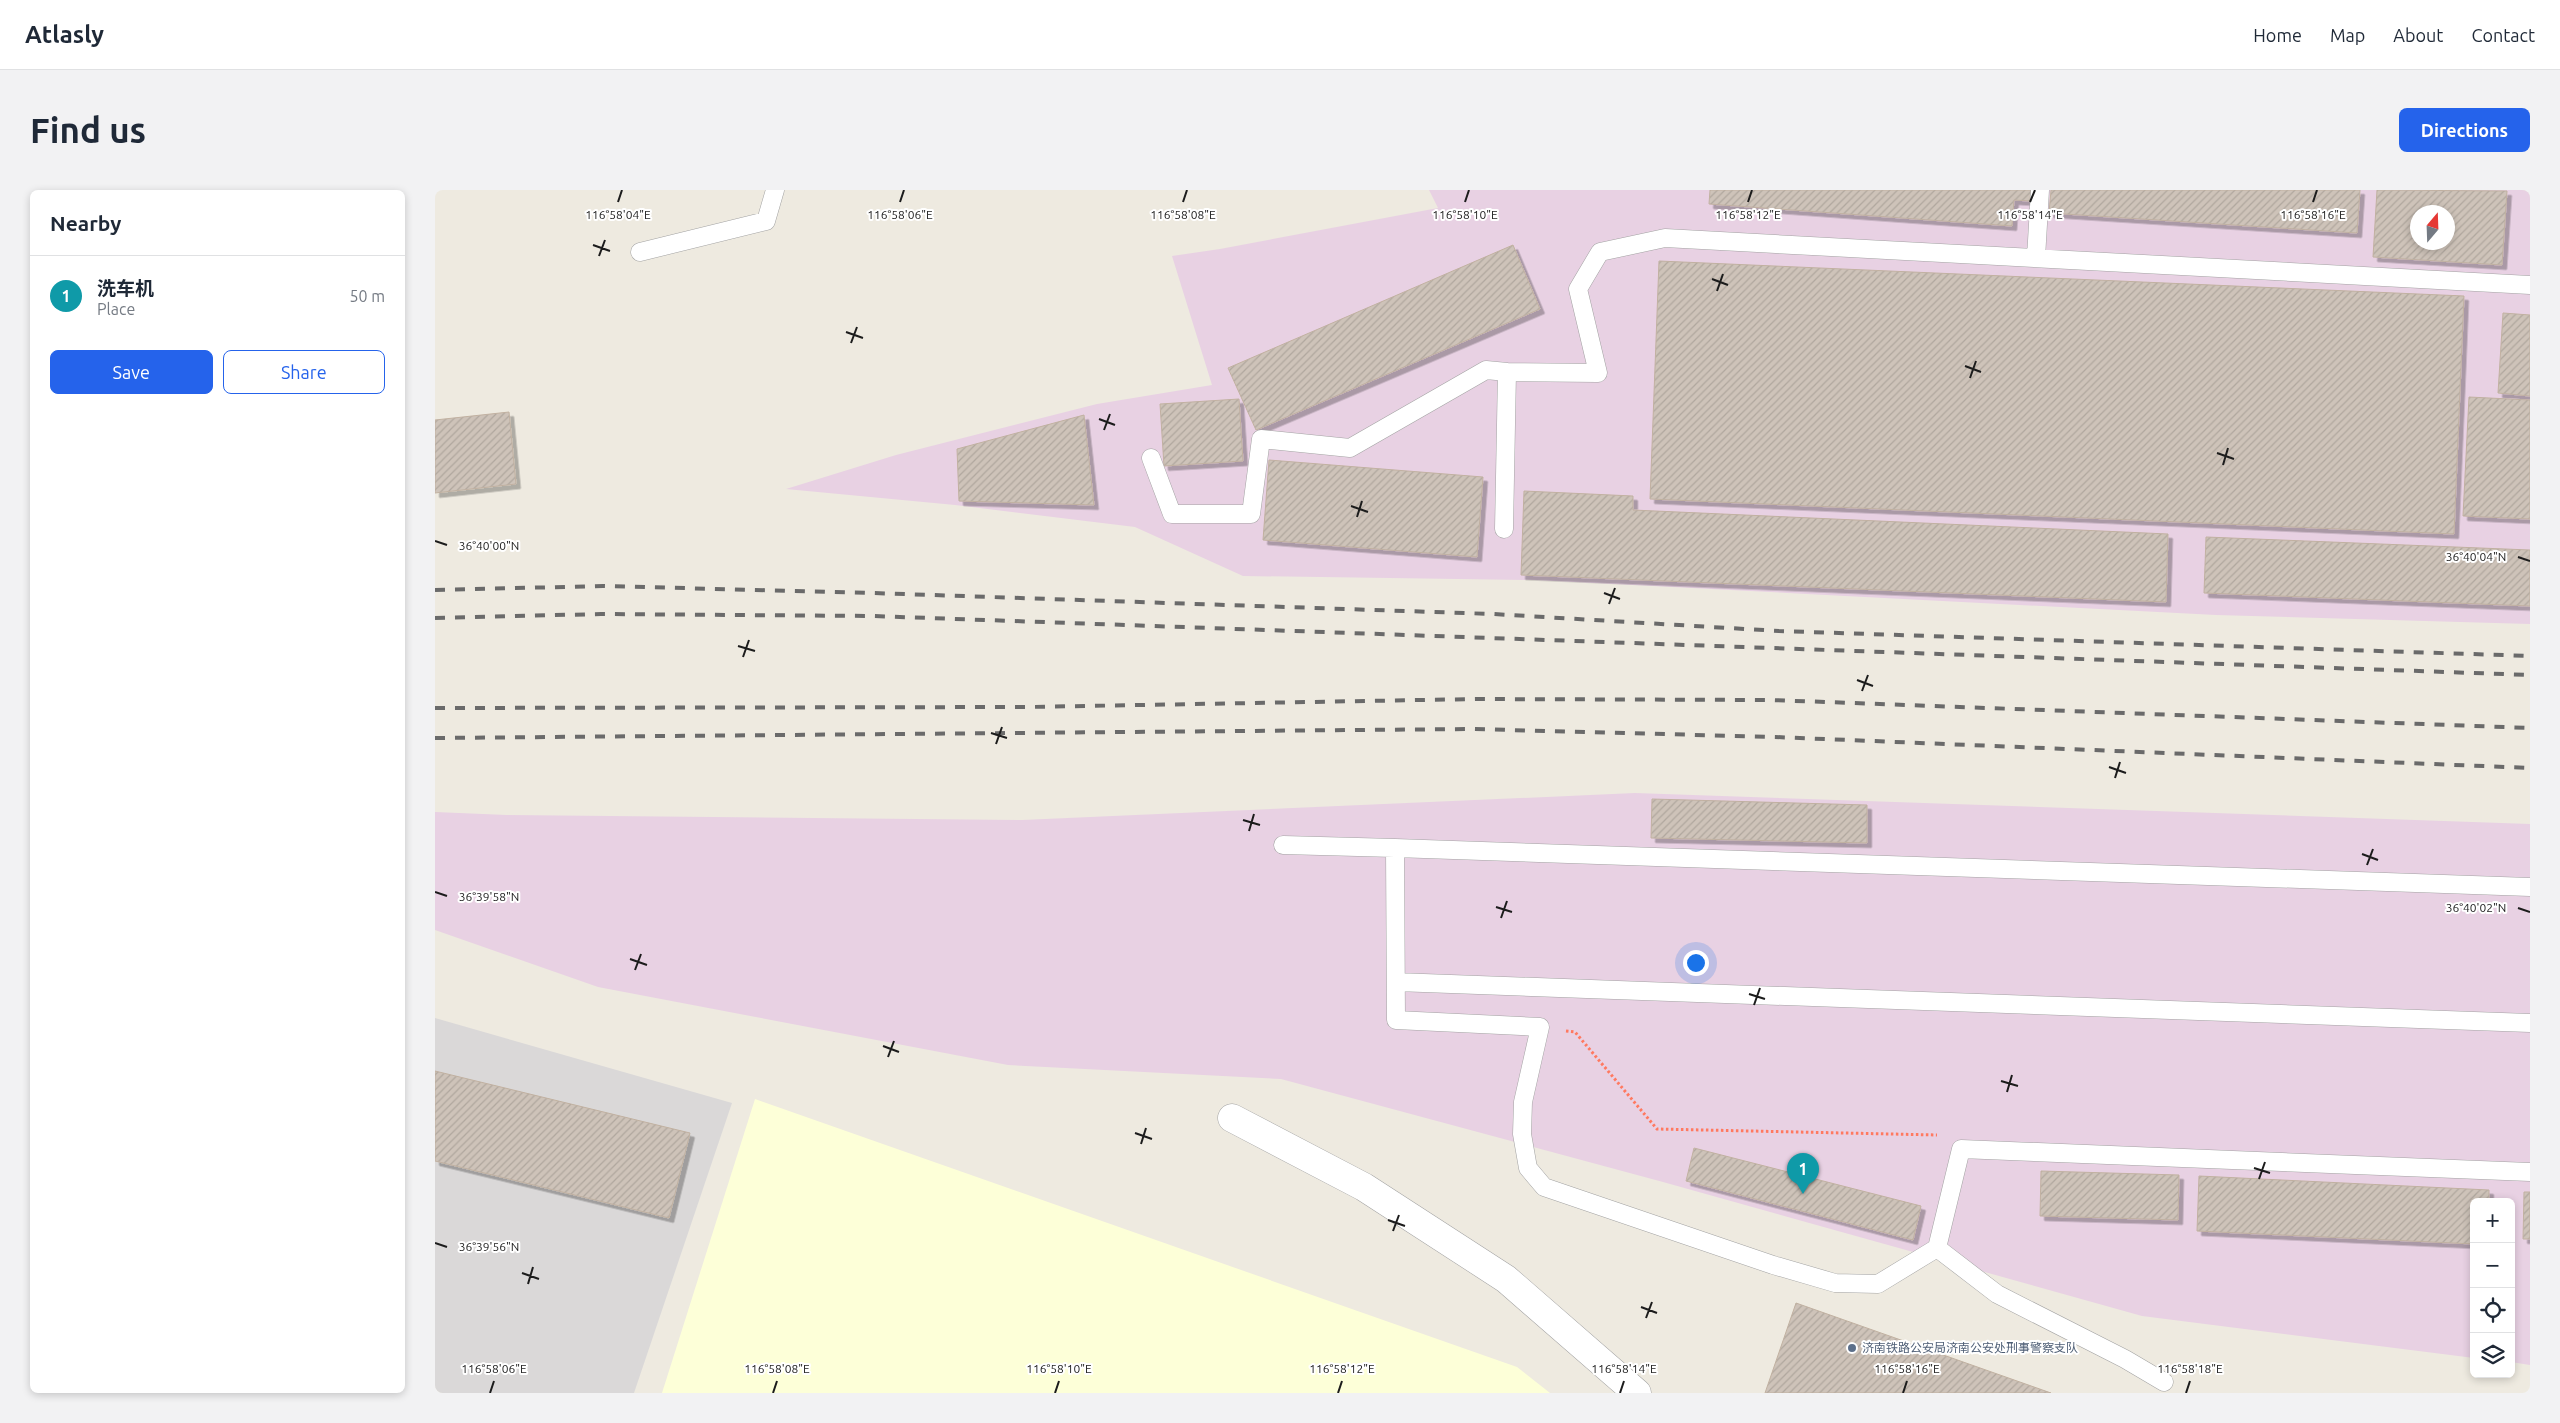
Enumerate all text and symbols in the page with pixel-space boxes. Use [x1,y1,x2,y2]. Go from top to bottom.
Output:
text: Atlasly [25,21,104,48]
text: Home [2253,25,2302,45]
text: Map [2330,25,2365,45]
text: About [2393,25,2443,45]
text: Contact [2471,25,2535,45]
button: Directions [2399,108,2530,152]
text: Find us [30,110,146,150]
north arrow [2410,205,2455,250]
text: 116°58'04"E [585,208,651,221]
text: 116°58'06"E [867,208,933,221]
text: 116°58'08"E [1150,208,1216,221]
text: 116°58'10"E [1432,208,1498,221]
text: 116°58'12"E [1715,208,1781,221]
text: 116°58'14"E [1997,208,2063,221]
text: 116°58'16"E [2280,208,2346,221]
text: Nearby [50,211,121,235]
text: 洗车机 [97,277,154,299]
text: 1 [61,287,71,305]
text: 50 m [349,287,385,305]
text: Place [97,300,135,318]
button: Save [50,350,213,394]
button: Share [223,350,385,394]
text: 36°40'00"N [459,539,519,552]
text: 36°40'04"N [2446,550,2506,563]
text: 36°39'58"N [459,890,519,903]
text: 36°40'02"N [2446,901,2506,914]
your location [1683,950,1709,976]
pin: 1 [1787,1153,1819,1194]
map controls [2470,1198,2515,1378]
button: + [2470,1198,2515,1243]
text: 36°39'56"N [459,1240,519,1253]
button: − [2470,1243,2515,1288]
button: locate [2470,1288,2515,1333]
button: layers [2470,1333,2515,1378]
place label: 济南铁路公安局济南公安处刑事警察支队 [1862,1341,2078,1354]
marker: 济南铁路公安局济南公安处刑事警察支队 [1846,1342,1858,1354]
text: 116°58'06"E [461,1362,527,1375]
text: 116°58'08"E [744,1362,810,1375]
text: 116°58'10"E [1026,1362,1092,1375]
text: 116°58'12"E [1309,1362,1375,1375]
text: 116°58'14"E [1591,1362,1657,1375]
text: 116°58'16"E [1874,1362,1940,1375]
text: 116°58'18"E [2157,1362,2223,1375]

